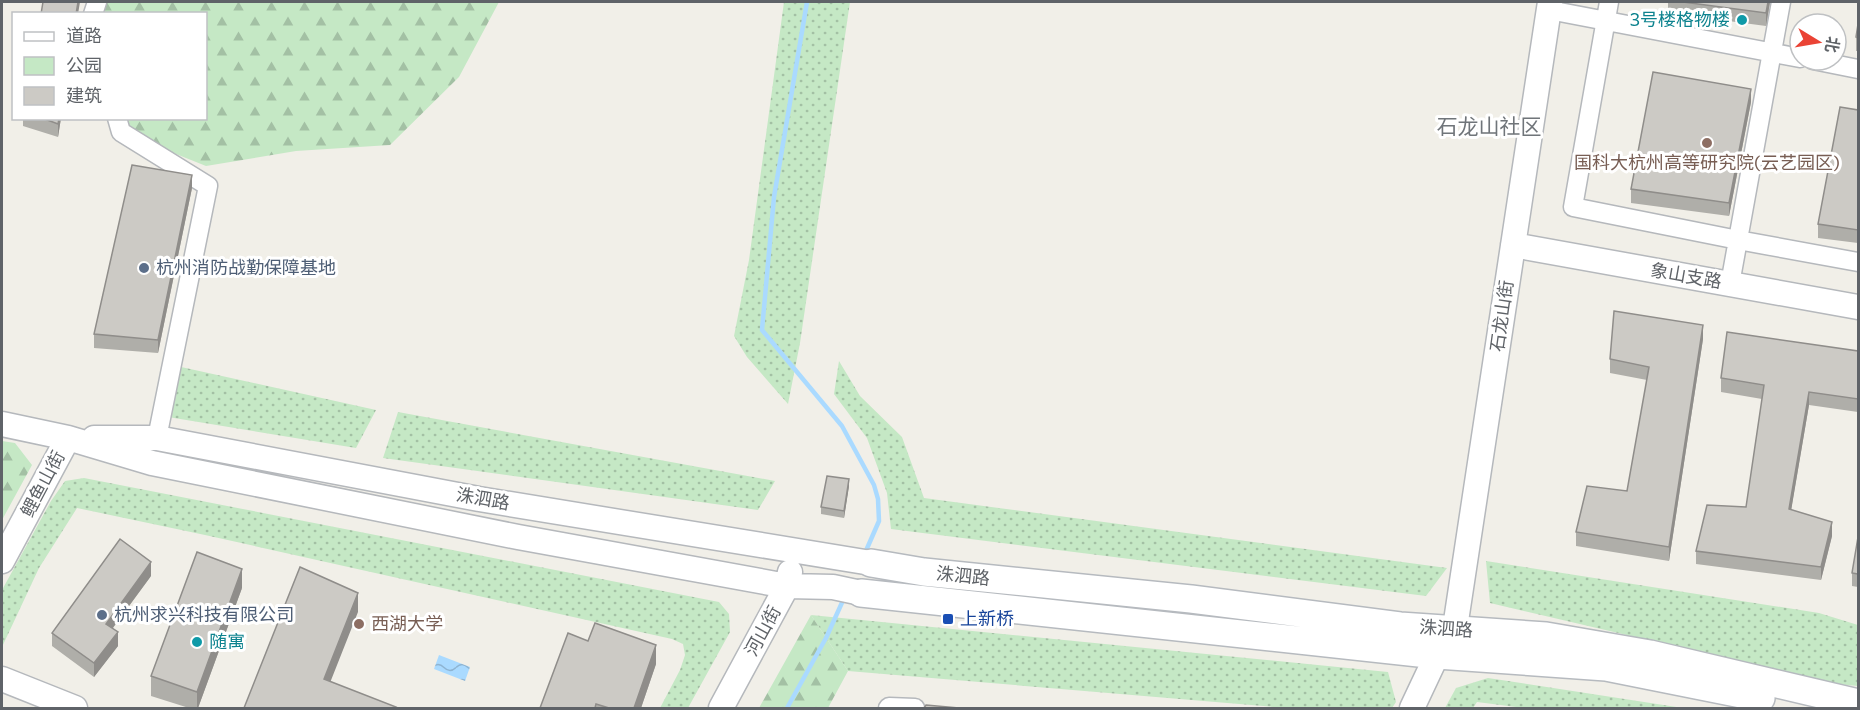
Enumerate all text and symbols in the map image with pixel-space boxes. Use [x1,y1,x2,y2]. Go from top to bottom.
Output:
place label: 3号楼格物楼 [1630,8,1730,30]
legend [12,12,207,120]
north arrow [1788,12,1848,72]
marker: 3号楼格物楼 [1735,13,1749,27]
text: 道路 [66,24,102,46]
text: 北 [1822,35,1844,55]
text: 公园 [66,54,102,76]
text: 建筑 [66,84,102,106]
district label: 石龙山社区 [1437,113,1542,138]
marker: 国科大杭州高等研究院(云艺园区) [1700,136,1714,150]
place label: 国科大杭州高等研究院(云艺园区) [1574,151,1840,173]
place label: 杭州消防战勤保障基地 [156,256,336,278]
street label: 象山支路 [1649,258,1724,292]
marker: 杭州消防战勤保障基地 [137,261,151,275]
street label: 石龙山街 [1485,279,1517,353]
street label: 鲤鱼山街 [16,447,69,520]
street label: 洙泗路 [455,482,512,514]
street label: 洙泗路 [935,561,991,589]
street label: 河山街 [739,602,785,659]
place label: 杭州求兴科技有限公司 [114,603,294,625]
place label: 上新桥 [960,607,1014,629]
marker: 杭州求兴科技有限公司 [95,608,109,622]
place label: 西湖大学 [371,612,443,634]
marker: 上新桥 [941,612,955,626]
street label: 洙泗路 [1418,615,1474,641]
marker: 西湖大学 [352,617,366,631]
place label: 随寓 [209,630,245,652]
marker: 随寓 [190,635,204,649]

